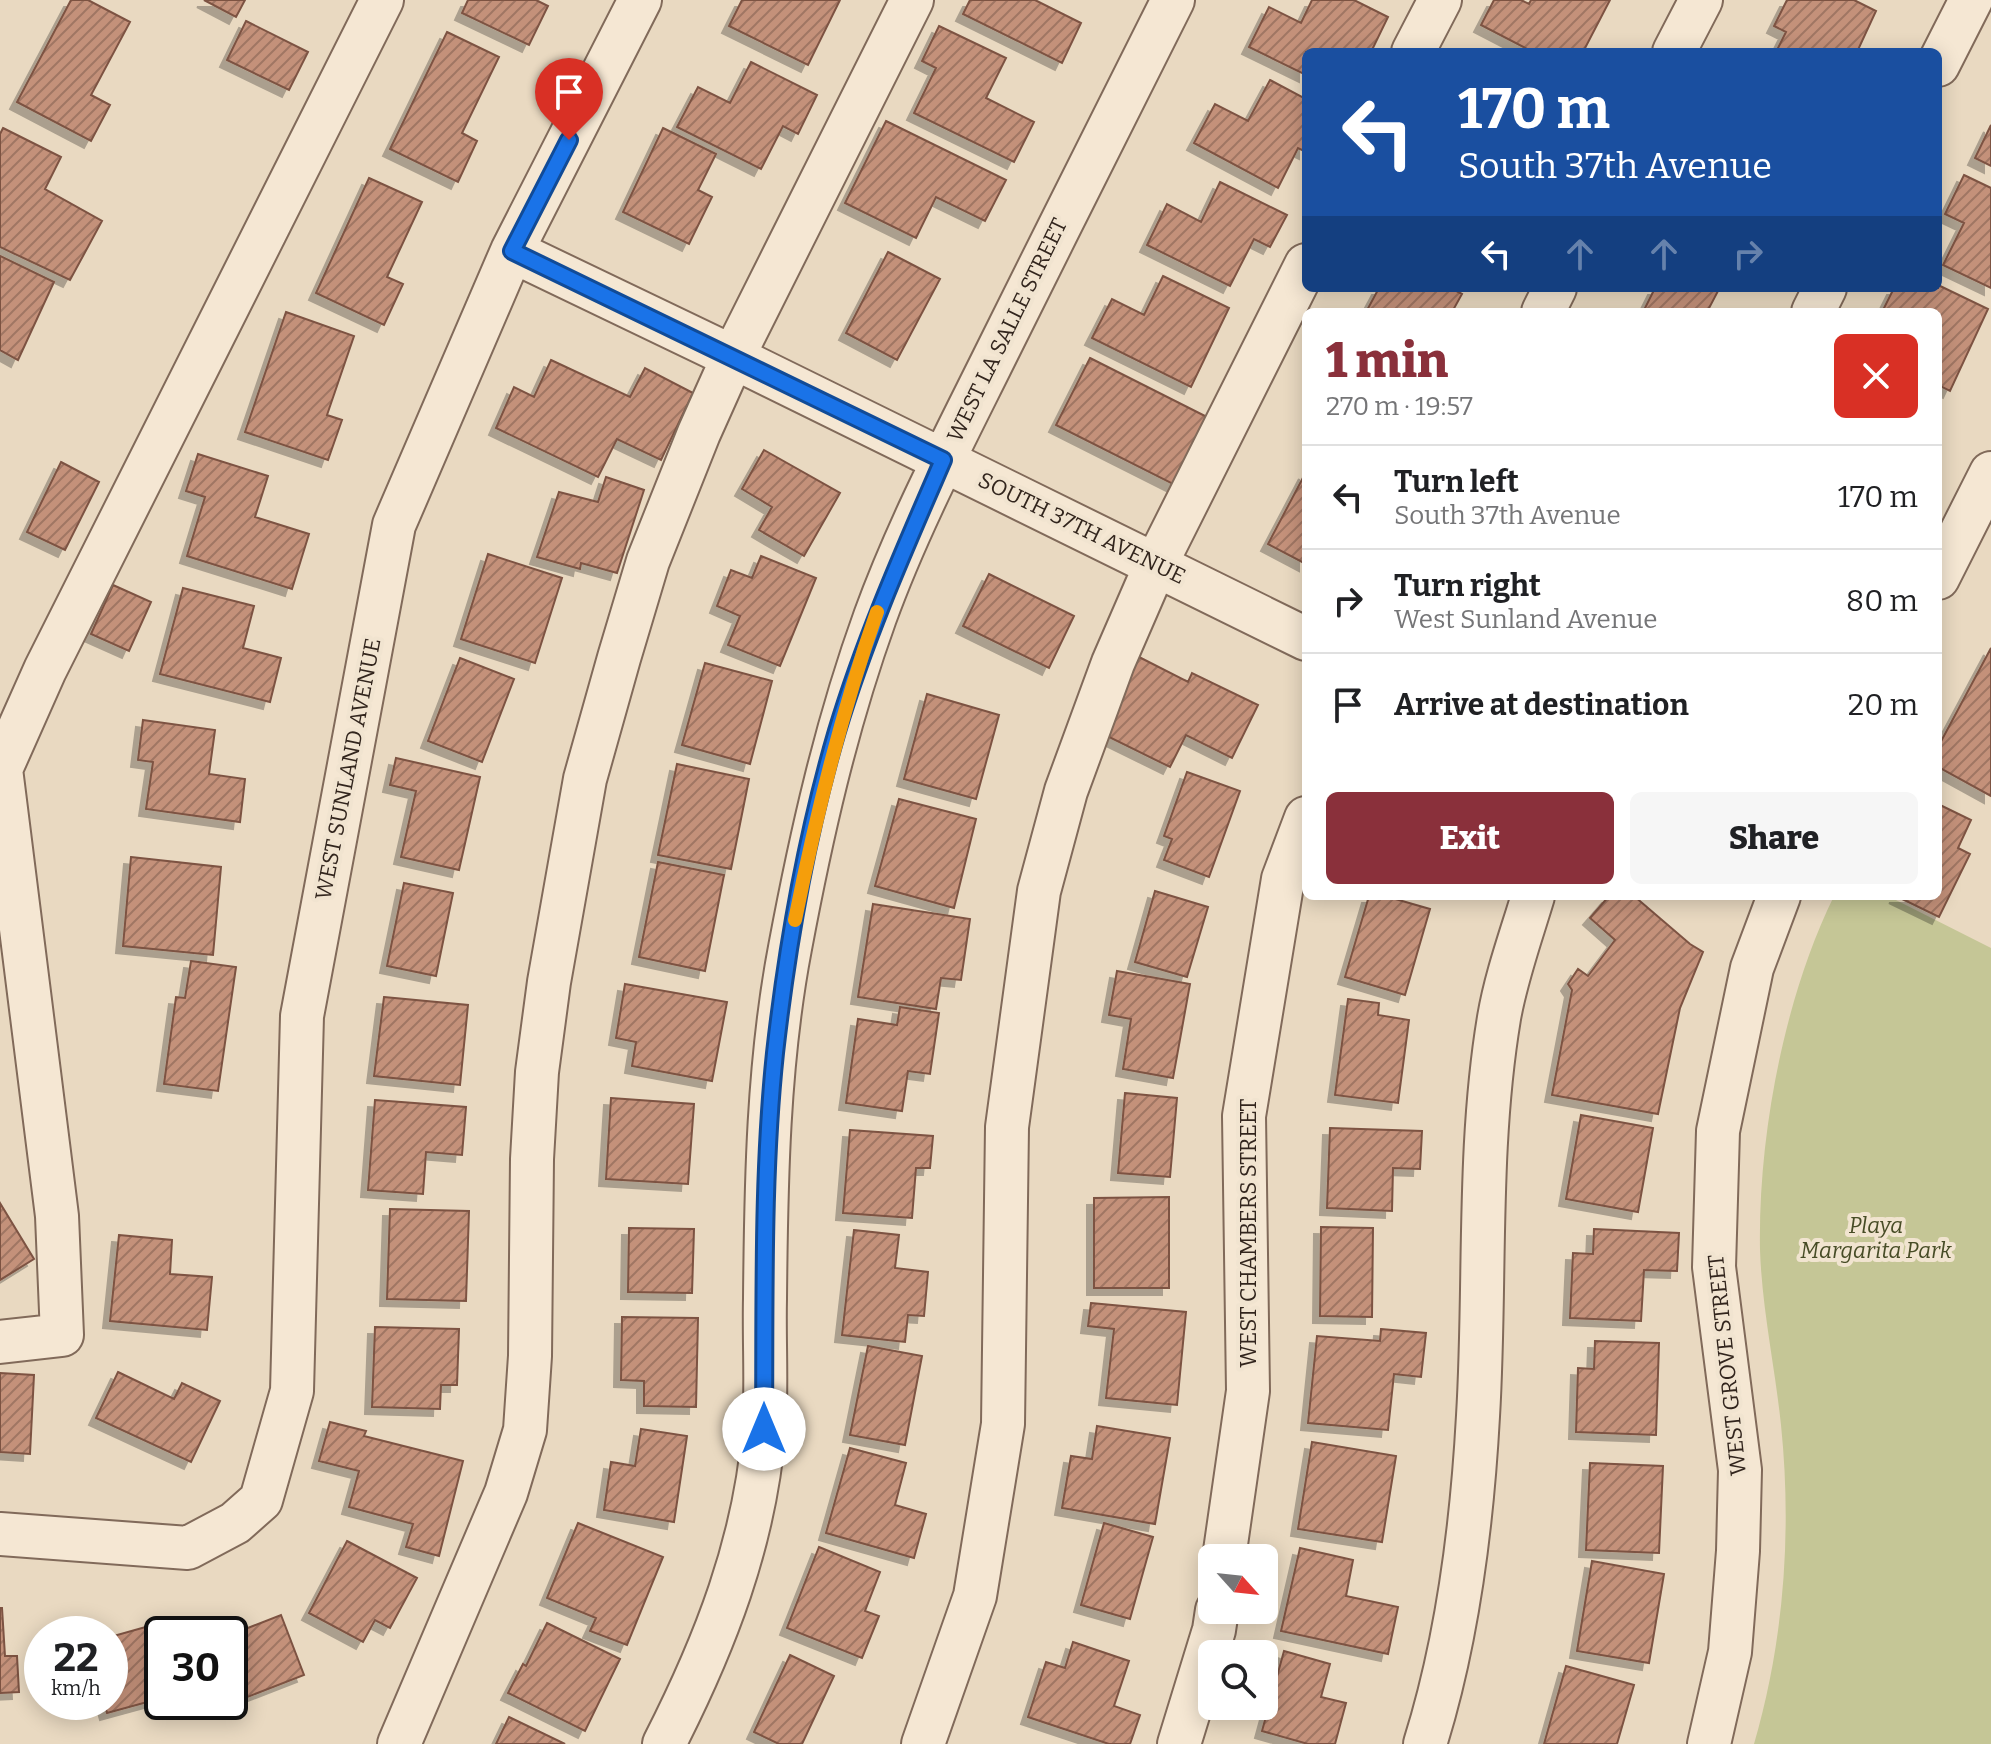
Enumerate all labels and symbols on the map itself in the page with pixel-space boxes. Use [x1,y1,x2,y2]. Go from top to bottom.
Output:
pin [535,58,603,140]
street label: WEST LA SALLE STREET [941,214,1073,446]
street label: SOUTH 37TH AVENUE [974,466,1190,590]
street label: WEST SUNLAND AVENUE [309,636,387,902]
street label: WEST CHAMBERS STREET [1235,1098,1262,1367]
park label: Playa Margarita Park [1800,1212,1953,1264]
street label: WEST GROVE STREET [1702,1253,1752,1477]
position arrow [722,1387,806,1471]
north arrow [1198,1544,1278,1624]
speed limit sign: 30 [144,1616,248,1720]

